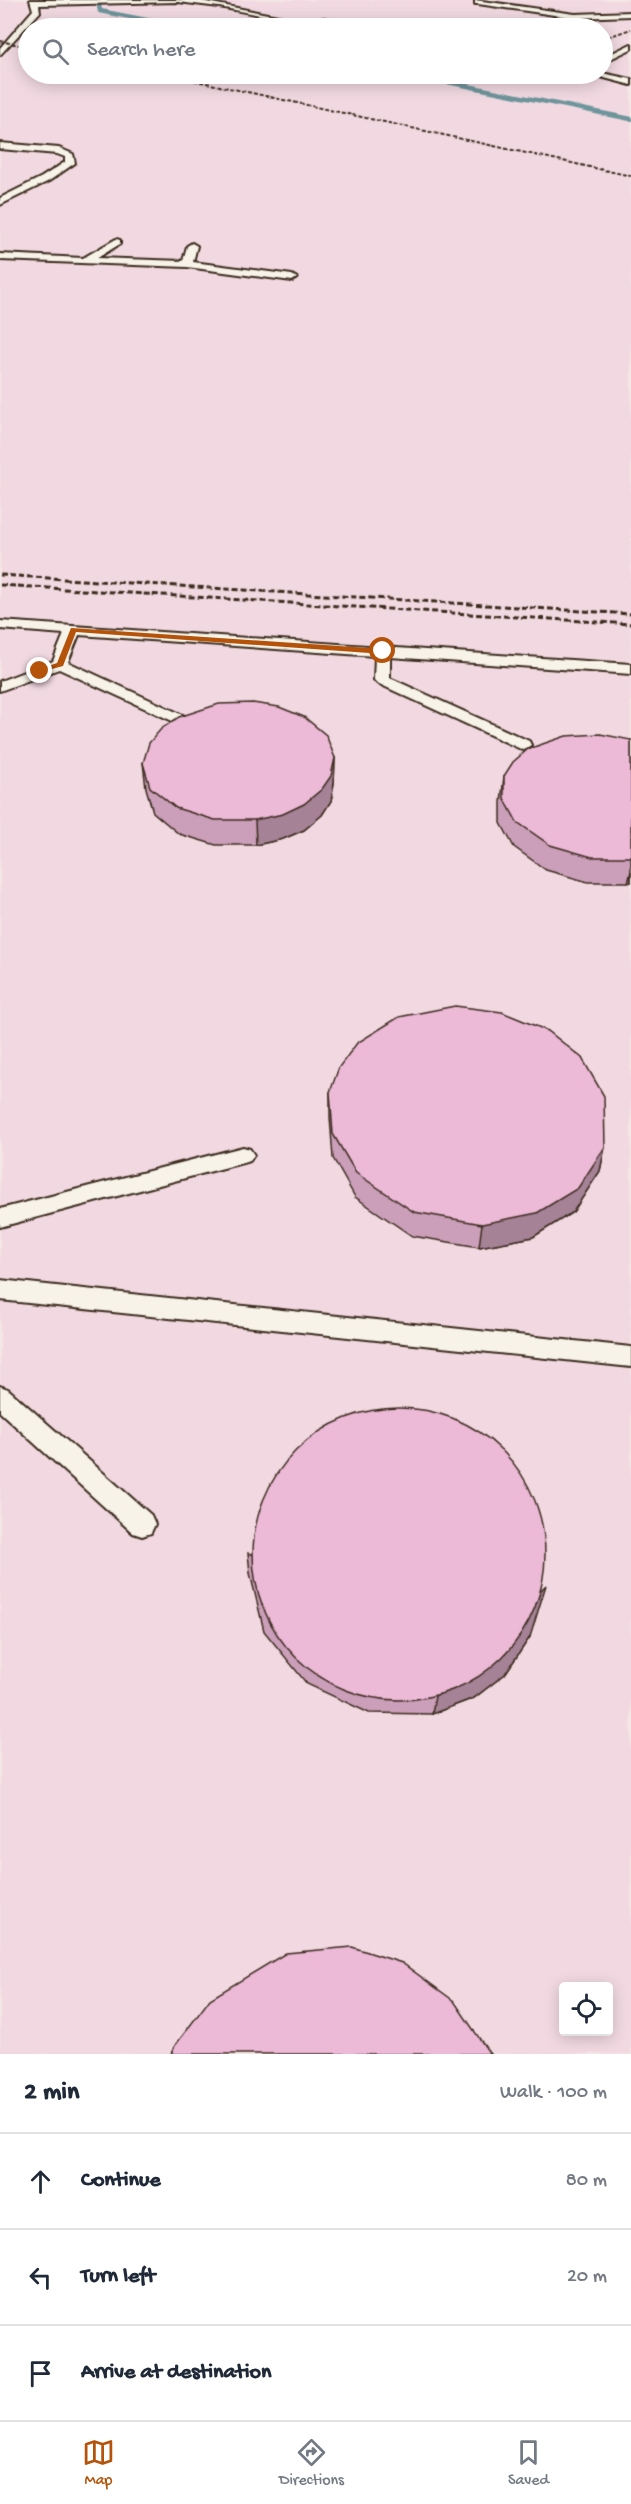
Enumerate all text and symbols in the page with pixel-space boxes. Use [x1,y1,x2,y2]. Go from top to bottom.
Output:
search box [18,18,613,84]
icon: search [39,35,72,68]
text: Search here [87,38,195,64]
route start [369,637,395,663]
route end [26,657,52,683]
map controls [559,1982,613,2036]
button: locate [559,1982,613,2036]
text: 2 min [24,2078,79,2109]
text: Walk · 100 m [500,2082,607,2105]
icon: ahead [24,2165,57,2198]
text: Continue [81,2168,161,2194]
text: 80 m [566,2170,607,2193]
icon: left [24,2261,57,2294]
text: Turn left [81,2264,155,2290]
text: 20 m [567,2266,607,2289]
icon: arrive [24,2357,57,2390]
text: Arrive at destination [81,2360,271,2386]
tab: Map [82,2436,115,2491]
tab: Directions [279,2436,344,2491]
tab: Saved [508,2436,549,2491]

